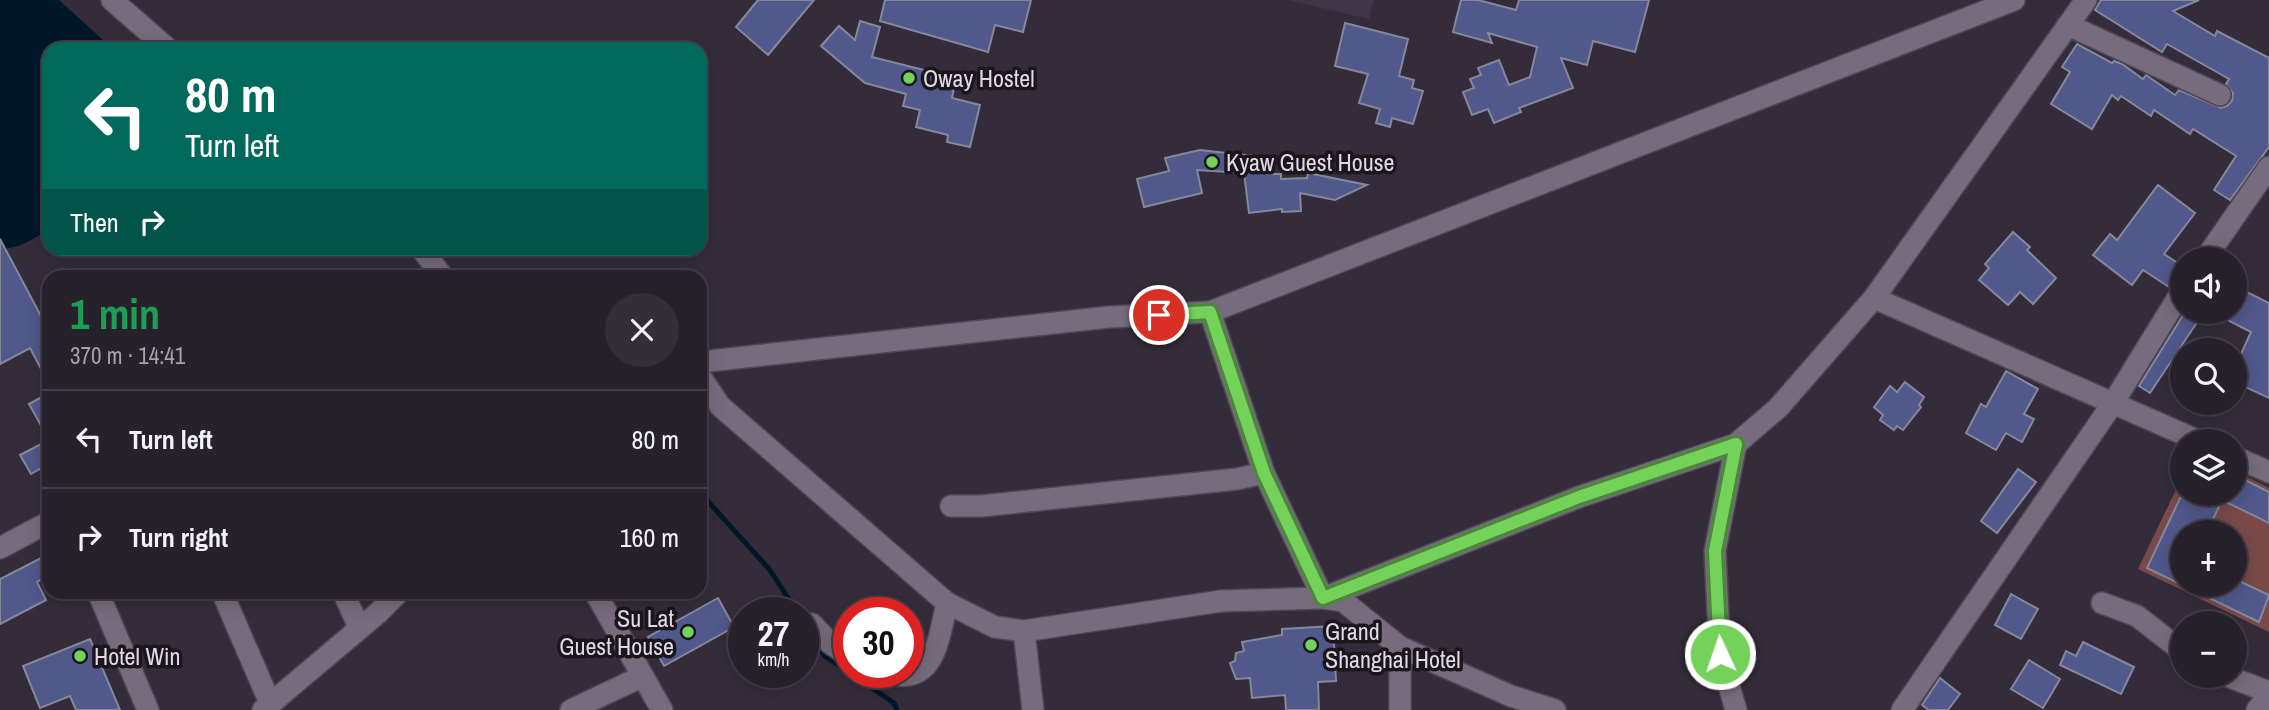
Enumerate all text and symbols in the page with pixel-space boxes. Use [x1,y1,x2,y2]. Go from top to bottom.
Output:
text: 80 m [185,61,277,127]
place label: Oway Hostel [923,62,1035,94]
icon: left [70,70,161,161]
marker: Oway Hostel [901,70,917,86]
text: Turn left [185,124,279,167]
place label: Kyaw Guest House [1226,146,1394,178]
marker: Kyaw Guest House [1204,154,1220,170]
icon: right [133,203,171,241]
text: Then [70,205,119,240]
map controls [2170,247,2247,688]
button: sound [2170,247,2247,324]
pin [1129,285,1189,345]
text: 1 min [70,286,160,342]
button: close [605,293,679,367]
icon: arrive [1140,296,1178,334]
button: search [2170,338,2247,415]
text: 370 m · 14:41 [70,340,185,371]
icon: left [70,420,108,458]
text: Turn left [129,422,213,457]
text: 80 m [632,422,679,457]
button: layers [2170,429,2247,506]
icon: right [70,518,108,556]
text: Turn right [129,520,228,555]
text: 160 m [620,520,679,555]
button: + [2170,520,2247,597]
speed limit sign: 30 [833,597,924,688]
place label: Su Lat Guest House [559,602,675,662]
text: 27 [758,610,789,657]
button: − [2170,611,2247,688]
place label: Grand Shanghai Hotel [1325,615,1461,675]
position arrow [1683,617,1757,691]
marker: Su Lat Guest House [680,624,696,640]
marker: Grand Shanghai Hotel [1303,637,1319,653]
place label: Hotel Win [94,640,180,672]
text: km/h [758,647,790,672]
marker: Hotel Win [72,648,88,664]

